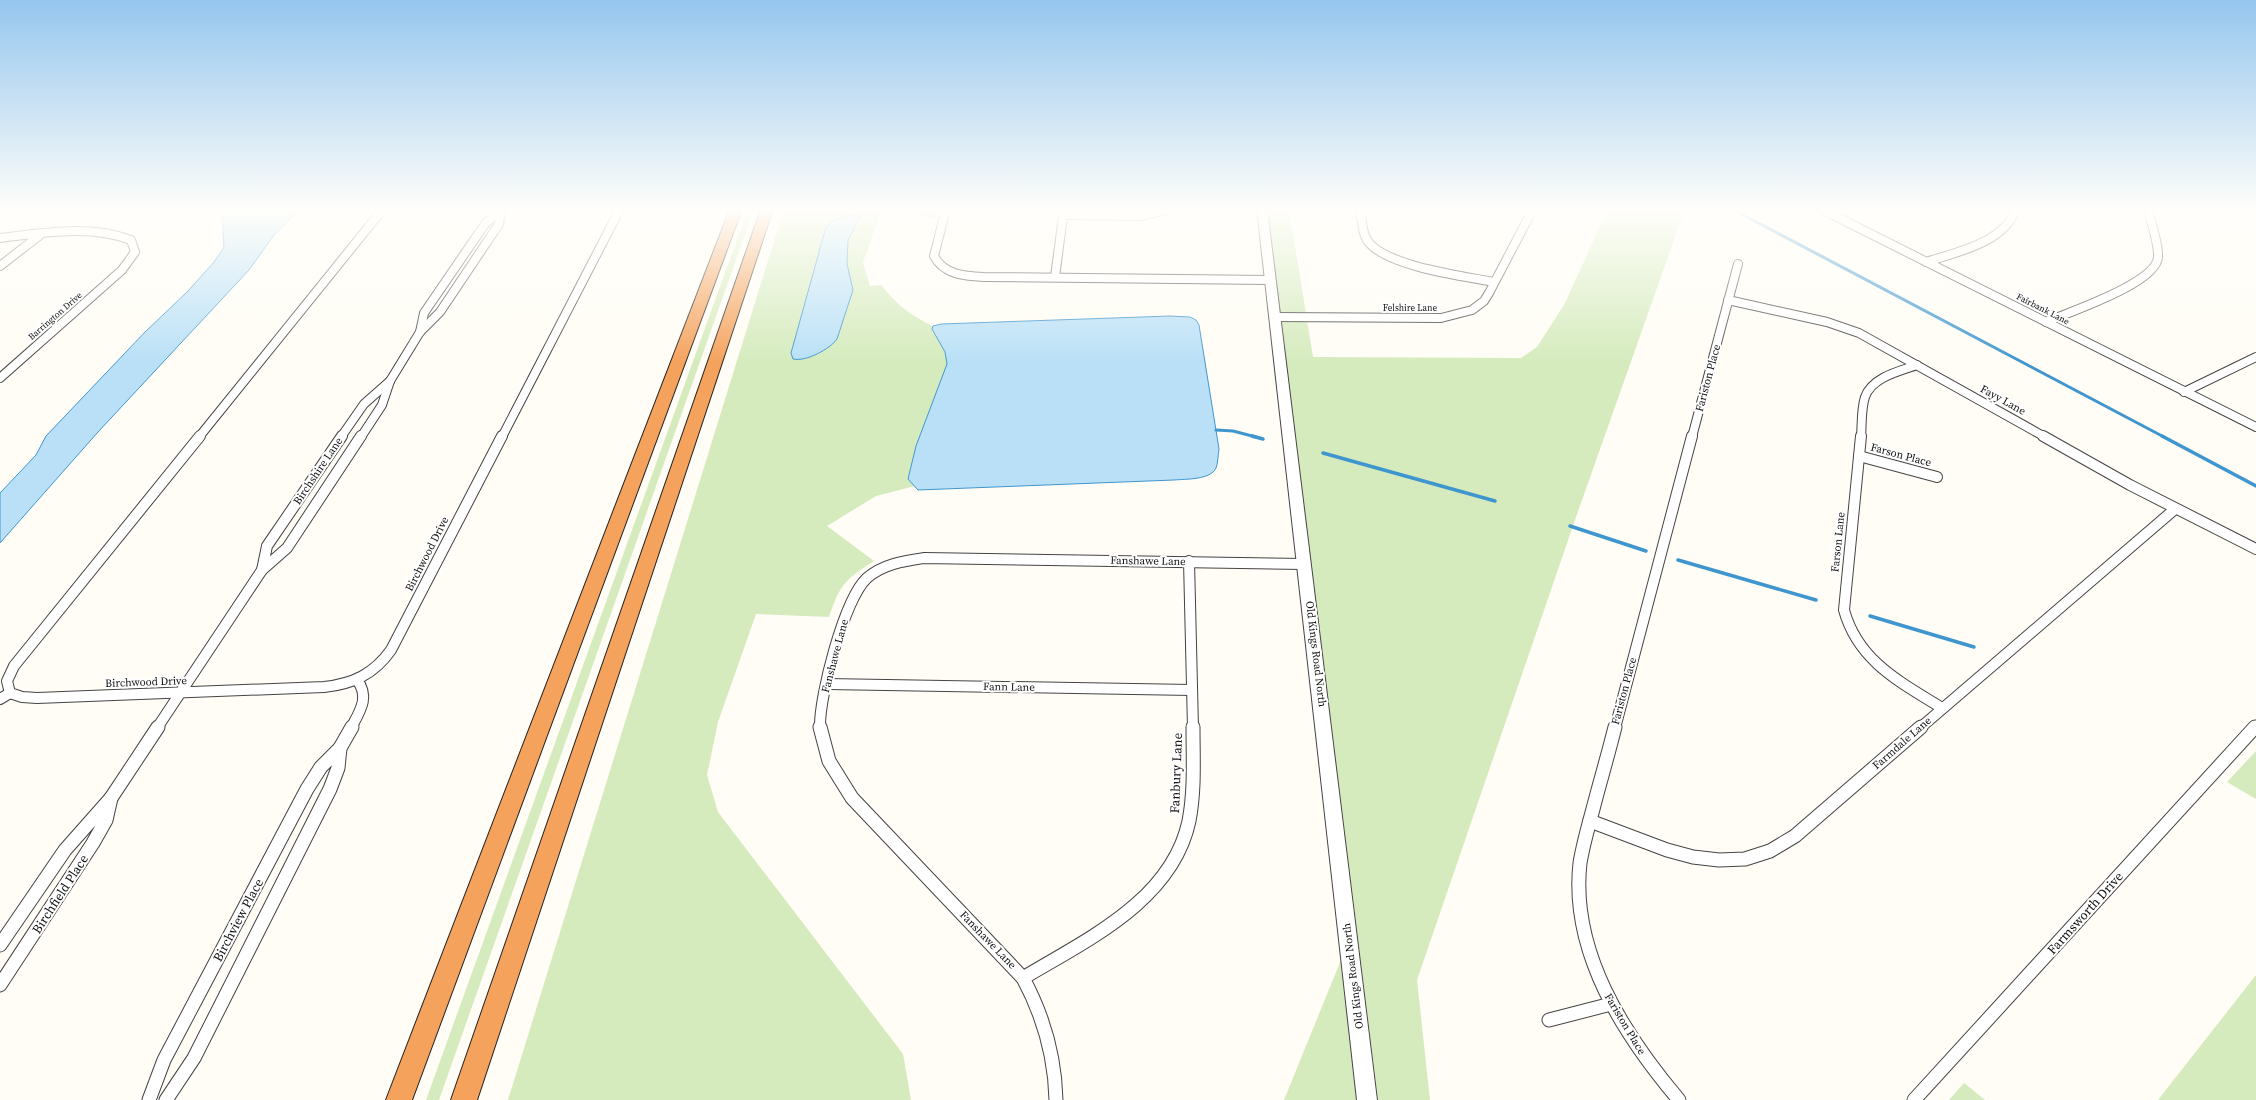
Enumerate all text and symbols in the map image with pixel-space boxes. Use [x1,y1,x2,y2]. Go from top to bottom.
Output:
street label: Barrington Drive [26,289,85,343]
street label: Fairbank Lane [2014,290,2072,328]
street label: Felshire Lane [1383,302,1438,314]
street label: Fariston Place [1692,342,1724,413]
street label: Fayy Lane [1978,381,2029,419]
street label: Birchshire Lane [290,434,346,508]
street label: Farson Place [1869,440,1933,470]
street label: Farson Lane [1827,511,1849,573]
street label: Birchwood Drive [402,514,452,594]
street label: Fanshawe Lane [1110,553,1186,569]
street label: Old Kings Road North [1302,600,1330,708]
street label: Fanshawe Lane [818,617,852,694]
street label: Fariston Place [1608,655,1640,726]
street label: Birchwood Drive [105,673,188,691]
street label: Fann Lane [983,679,1035,695]
street label: Farmdale Lane [1869,713,1935,773]
street label: Fanbury Lane [1166,732,1186,814]
street label: Birchfield Place [28,851,92,937]
street label: Farmsworth Drive [2043,868,2127,958]
street label: Birchview Place [209,875,267,965]
street label: Fanshawe Lane [956,908,1020,973]
street label: Old Kings Road North [1339,922,1367,1030]
street label: Fariston Place [1601,990,1649,1058]

